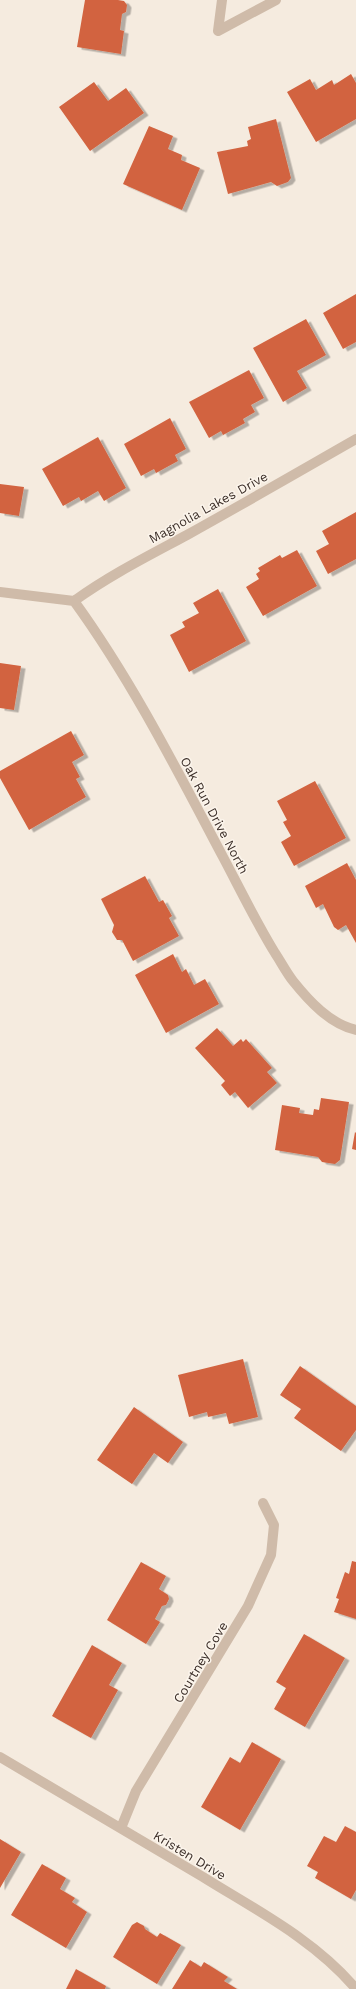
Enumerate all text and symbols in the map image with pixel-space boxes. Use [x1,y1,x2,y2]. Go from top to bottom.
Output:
street label: Magnolia Lakes Drive [146,469,270,546]
street label: Oak Run Drive North [177,754,252,876]
street label: Courtney Cove [170,1619,231,1706]
street label: Kristen Drive [151,1828,229,1883]

